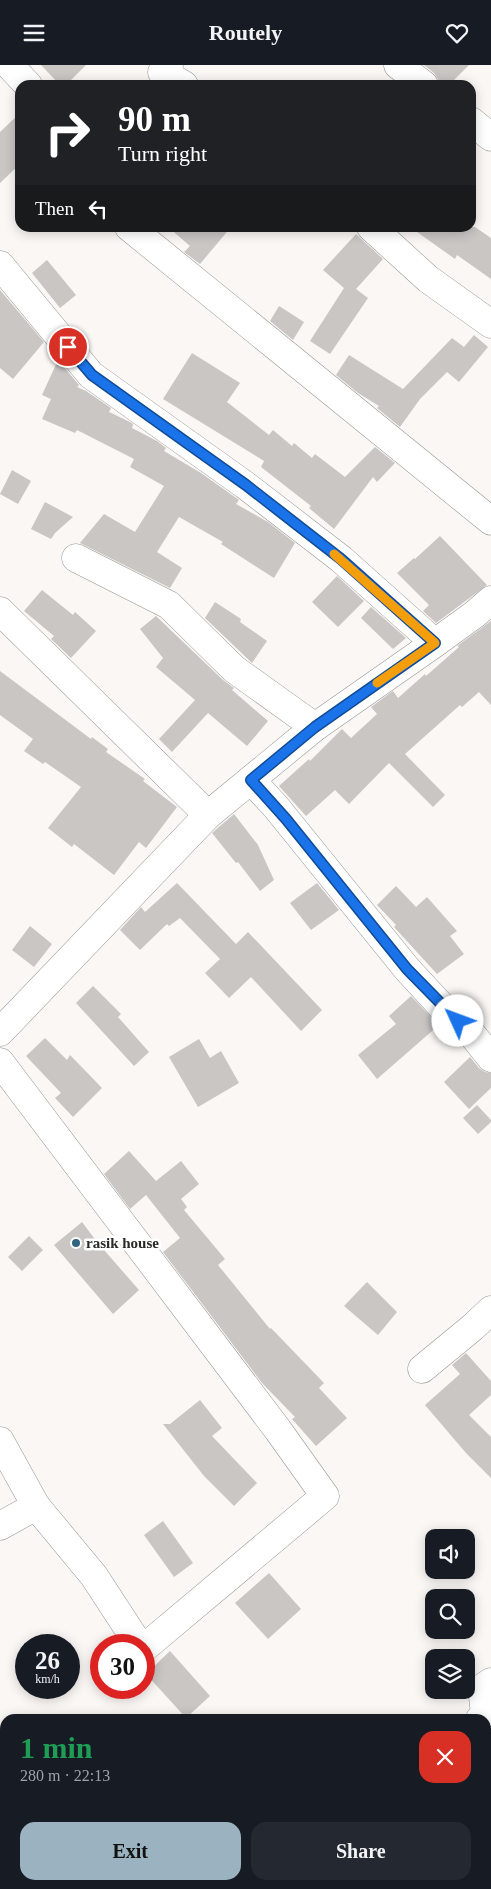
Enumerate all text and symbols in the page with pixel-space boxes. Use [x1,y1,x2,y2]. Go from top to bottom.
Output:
icon: menu [20,19,48,47]
icon: heart [443,19,471,47]
text: Routely [209,20,282,45]
icon: right [35,100,100,165]
text: 90 m [118,100,191,139]
text: Turn right [118,141,207,166]
icon: left [84,195,112,223]
text: Then [35,198,74,219]
pin [47,326,89,368]
icon: arrive [54,333,82,361]
position arrow [431,994,483,1046]
place label: rasik house [86,1235,159,1251]
marker: rasik house [70,1237,82,1249]
map controls [425,1529,475,1699]
button: sound [425,1529,475,1579]
button: search [425,1589,475,1639]
speed limit sign: 30 [90,1634,155,1699]
text: 26 [35,1647,60,1674]
button: layers [425,1649,475,1699]
text: km/h [35,1672,60,1686]
text: 1 min [20,1731,93,1764]
button: close [419,1731,471,1783]
text: 280 m · 22:13 [20,1767,110,1784]
button: Exit [20,1822,241,1880]
button: Share [251,1822,471,1880]

